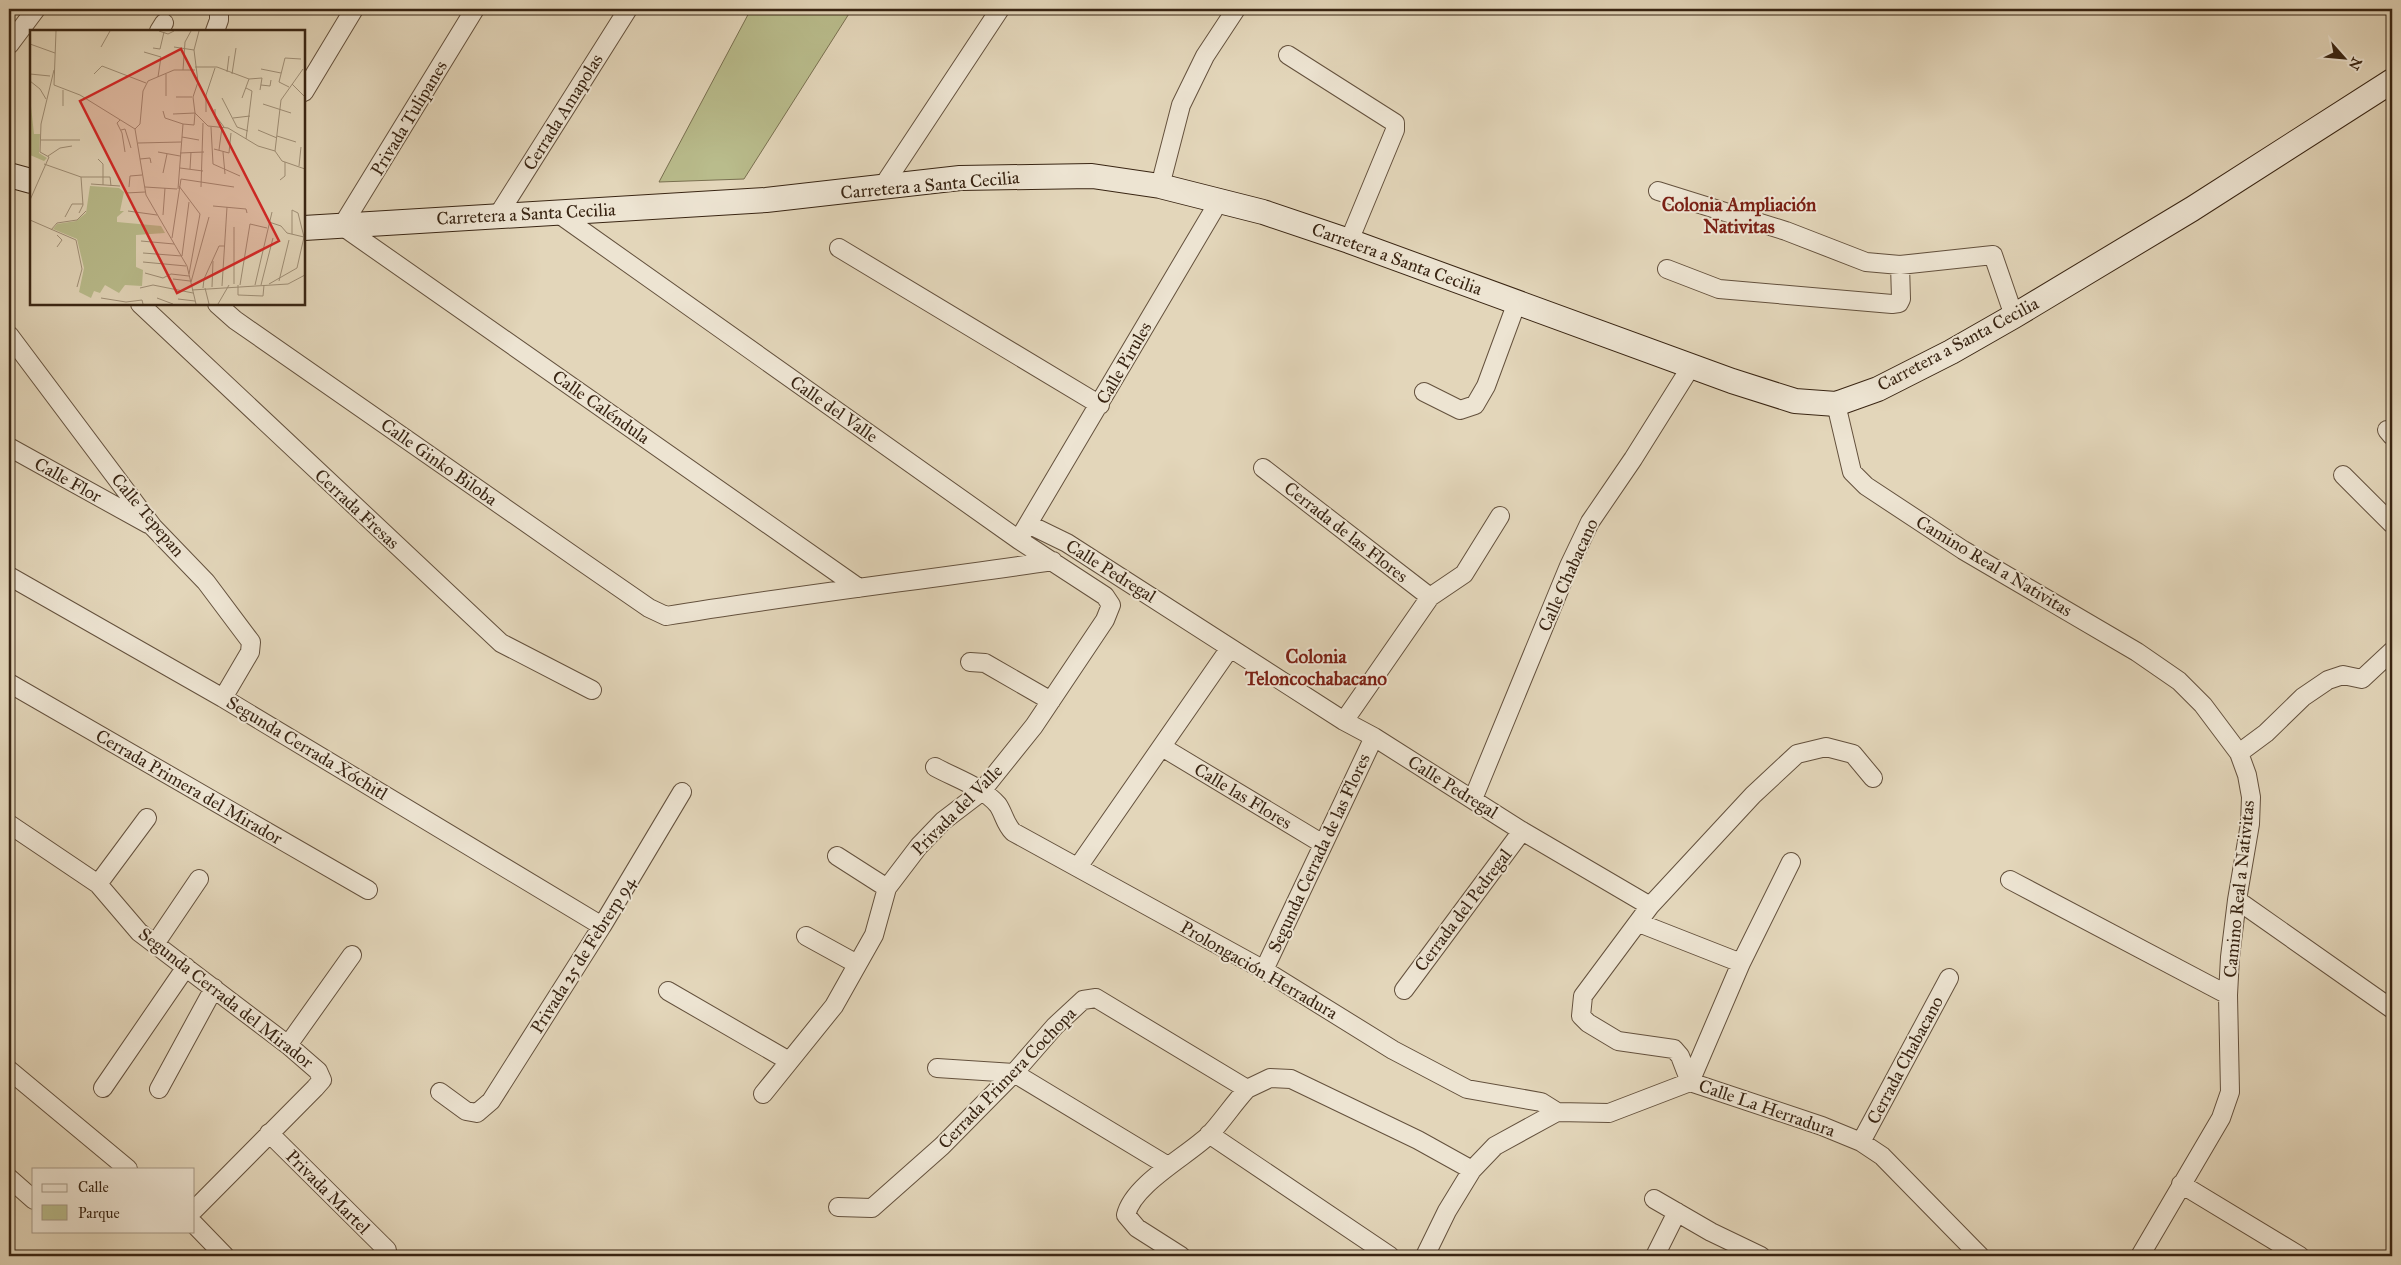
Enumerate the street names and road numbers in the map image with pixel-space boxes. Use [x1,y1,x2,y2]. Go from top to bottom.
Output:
street label: Cerrada Amapolas [518,50,608,174]
street label: Privada Tulipanes [366,56,452,180]
street label: Carretera a Santa Cecilia [840,166,1021,204]
street label: Carretera a Santa Cecilia [436,198,617,230]
street label: Carretera a Santa Cecilia [1309,218,1485,300]
street label: Carretera a Santa Cecilia [1874,292,2043,396]
street label: Calle Pirules [1092,318,1156,408]
street label: Calle Caléndula [548,365,654,449]
street label: Calle del Valle [786,371,882,447]
street label: Calle Ginko Biloba [377,414,502,511]
street label: Calle Flor [31,453,106,508]
street label: Cerrada Fresas [310,464,404,554]
street label: Calle Tepepan [107,469,189,561]
street label: Cerrada de las Flores [1280,477,1412,587]
street label: Camino Real a Nativitas [1912,511,2076,621]
street label: Calle Chabacano [1533,515,1603,635]
street label: Calle Pedregal [1061,535,1160,608]
street label: Segunda Cerrada Xóchitl [222,691,392,806]
street label: Cerrada Primera del Mirador [92,724,287,850]
street label: Segunda Cerrada de las Flores [1263,750,1376,957]
street label: Calle Pedregal [1403,751,1502,824]
street label: Calle las Flores [1190,758,1296,834]
street label: Privada del Valle [907,760,1007,860]
street label: Camino Real a Nativitas [2219,799,2259,979]
street label: Cerrada del Pedregal [1410,844,1517,976]
street label: Privada 25 de Febrerp 94 [526,872,641,1037]
street label: Prolongación Herradura [1176,916,1342,1025]
street label: Segunda Cerrada del Mirador [134,923,318,1074]
street label: Cerrada Chabacano [1862,992,1948,1128]
street label: Cerrada Primera Cochopa [933,1002,1081,1154]
street label: Calle La Herradura [1696,1074,1838,1142]
street label: Privada Martel [281,1145,375,1239]

